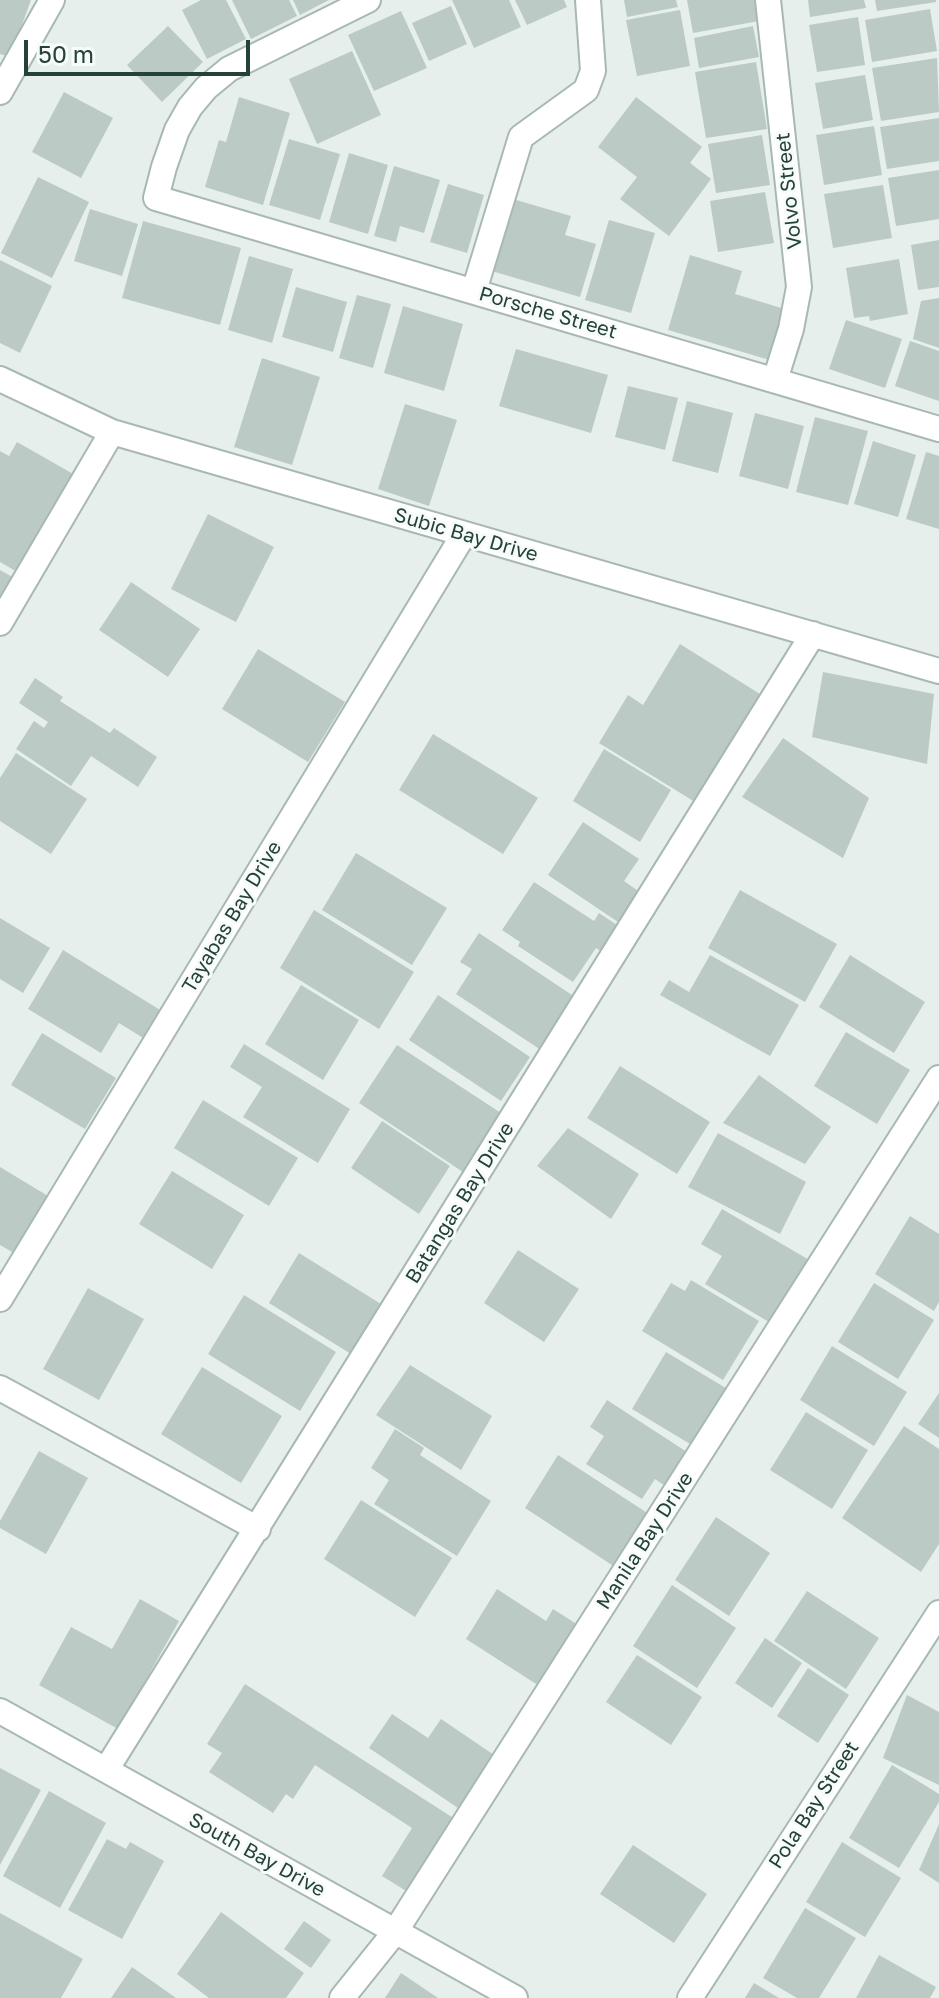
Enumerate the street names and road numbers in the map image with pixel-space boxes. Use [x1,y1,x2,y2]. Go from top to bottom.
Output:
street label: Volvo Street [771,131,807,251]
street label: Porsche Street [476,282,620,344]
street label: Subic Bay Drive [391,503,541,567]
street label: Tayabas Bay Drive [177,837,287,997]
street label: Batangas Bay Drive [401,1118,519,1288]
street label: Manila Bay Drive [592,1468,698,1614]
street label: Pola Bay Street [764,1737,864,1873]
street label: South Bay Drive [185,1808,329,1902]

